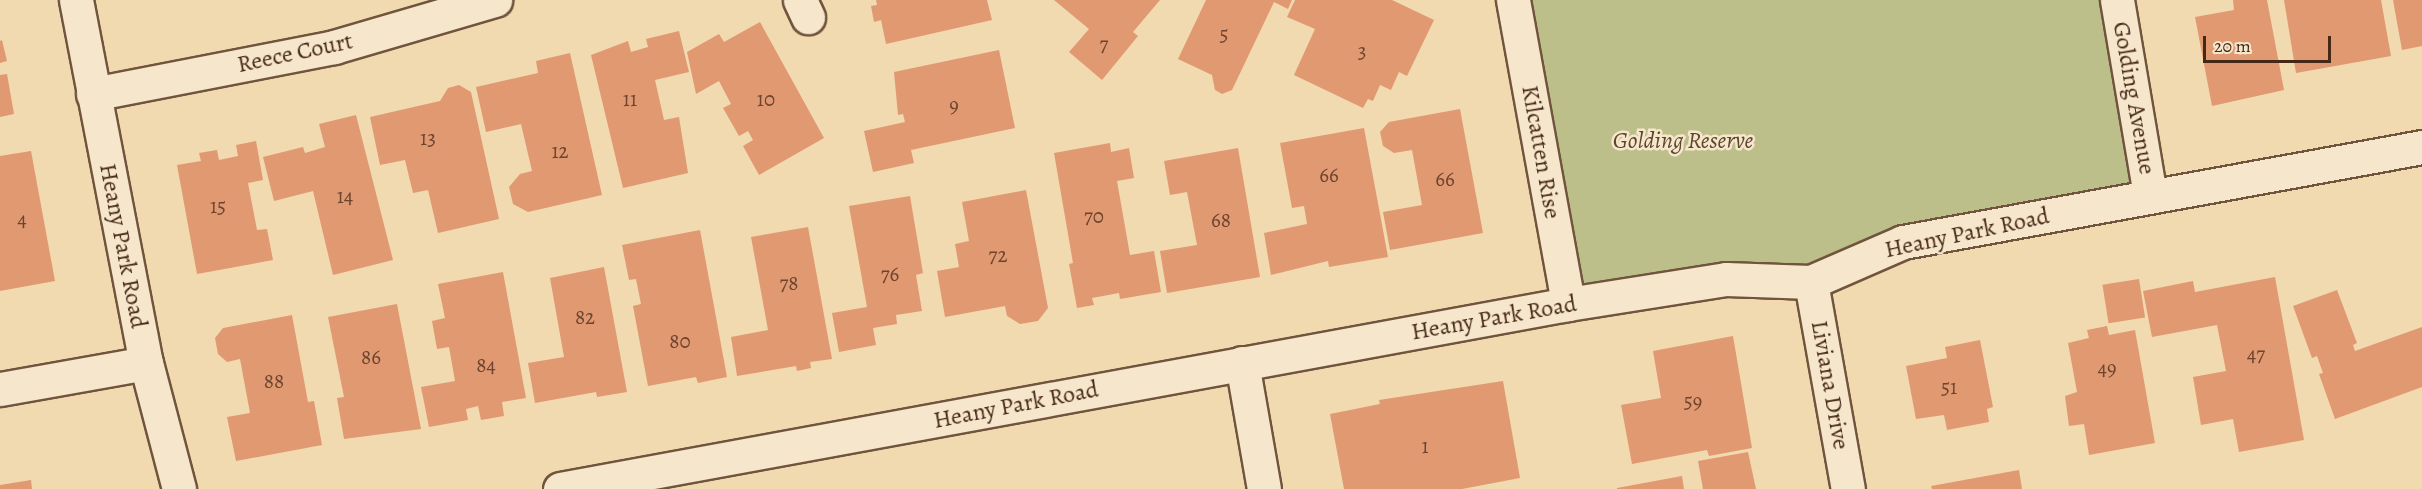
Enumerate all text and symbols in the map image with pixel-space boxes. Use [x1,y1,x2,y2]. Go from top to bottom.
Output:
street label: Golding Avenue [2106,19,2162,177]
house number: 5 [1219,21,1229,47]
scale bar [2206,24,2334,62]
street label: Reece Court [235,27,355,79]
house number: 7 [1100,31,1108,57]
text: 20 m [2214,34,2251,58]
house number: 3 [1358,38,1366,64]
street label: Kilcatten Rise [1515,83,1567,221]
house number: 11 [623,86,637,112]
house number: 10 [757,86,775,112]
house number: 9 [949,92,959,118]
house number: 13 [420,125,436,151]
park label: Golding Reserve [1613,127,1753,155]
house number: 12 [551,138,569,164]
street label: Heany Park Road [93,161,153,331]
house number: 66 [1319,162,1339,188]
house number: 66 [1435,166,1455,192]
house number: 14 [337,183,353,209]
house number: 15 [210,193,226,219]
street label: Heany Park Road [1882,202,2052,264]
house number: 70 [1084,203,1104,229]
house number: 4 [17,206,27,232]
house number: 68 [1211,207,1231,233]
house number: 72 [989,242,1007,268]
house number: 76 [881,261,899,287]
house number: 78 [779,270,799,296]
street label: Heany Park Road [1409,289,1579,347]
house number: 82 [575,304,595,330]
street label: Liviana Drive [1804,318,1856,452]
house number: 80 [669,328,691,354]
house number: 47 [2247,341,2265,367]
house number: 86 [361,344,381,370]
house number: 84 [476,352,496,378]
house number: 49 [2097,355,2117,381]
house number: 88 [264,368,284,394]
house number: 51 [1941,374,1957,400]
street label: Heany Park Road [931,375,1101,435]
house number: 59 [1684,388,1702,414]
house number: 1 [1421,433,1429,459]

